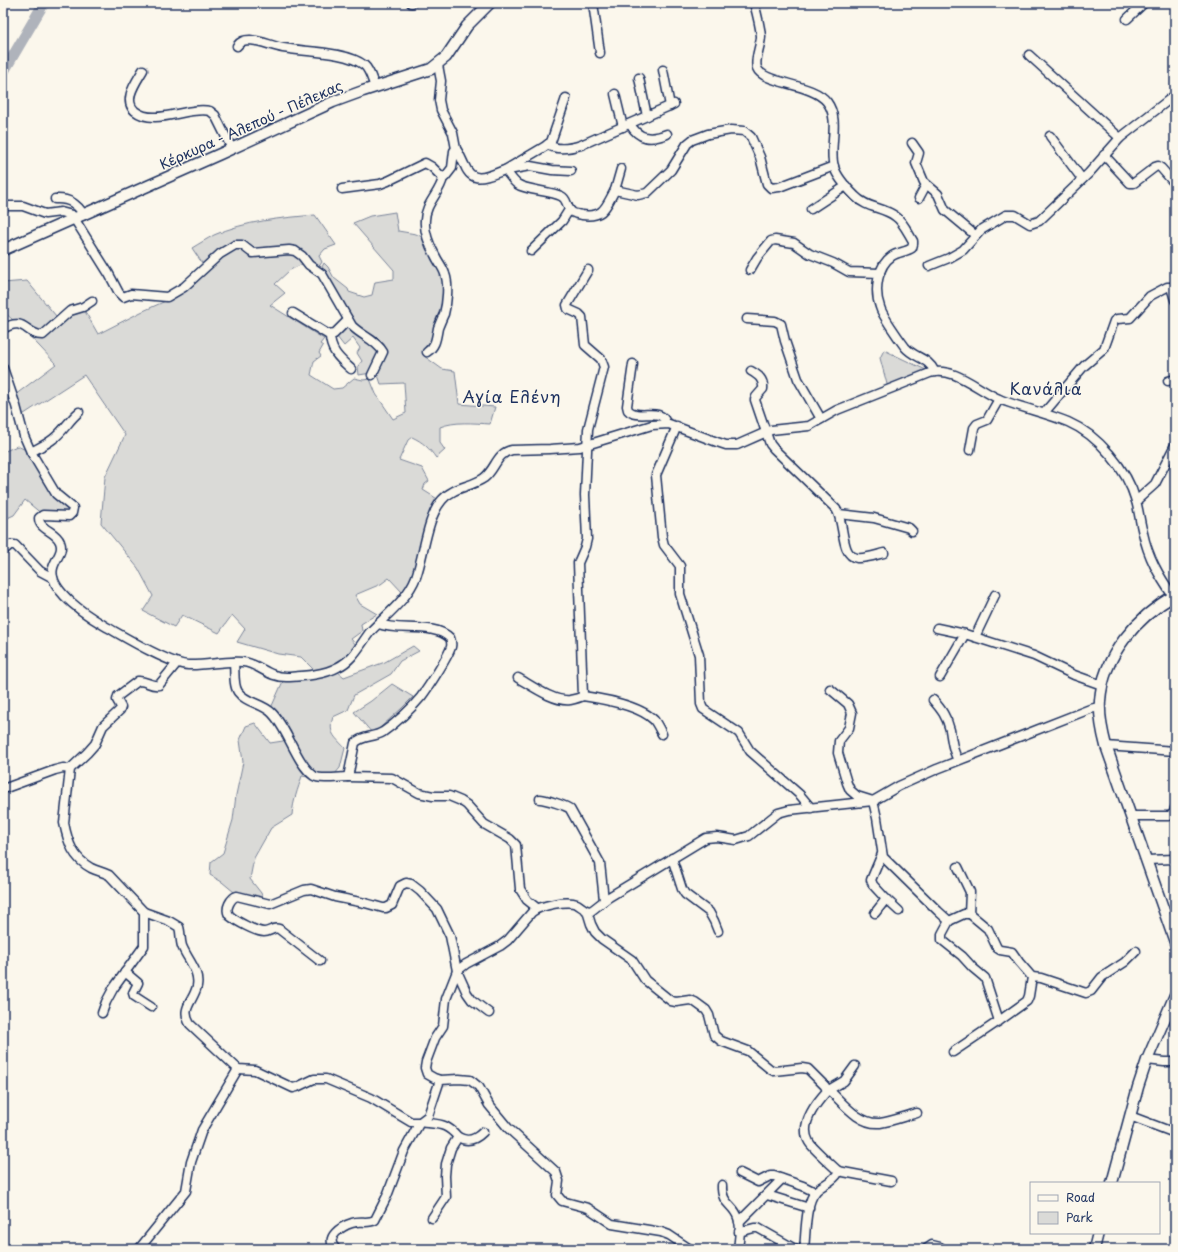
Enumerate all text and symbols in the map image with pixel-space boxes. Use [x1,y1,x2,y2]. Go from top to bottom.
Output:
street label: Κέρκυρα - Αλεπού - Πέλεκας [156,75,346,174]
district label: Κανάλια [1009,376,1083,400]
district label: Αγία Ελένη [463,384,561,408]
legend [1030,1182,1160,1234]
text: Road [1066,1188,1095,1206]
text: Park [1066,1208,1093,1226]

